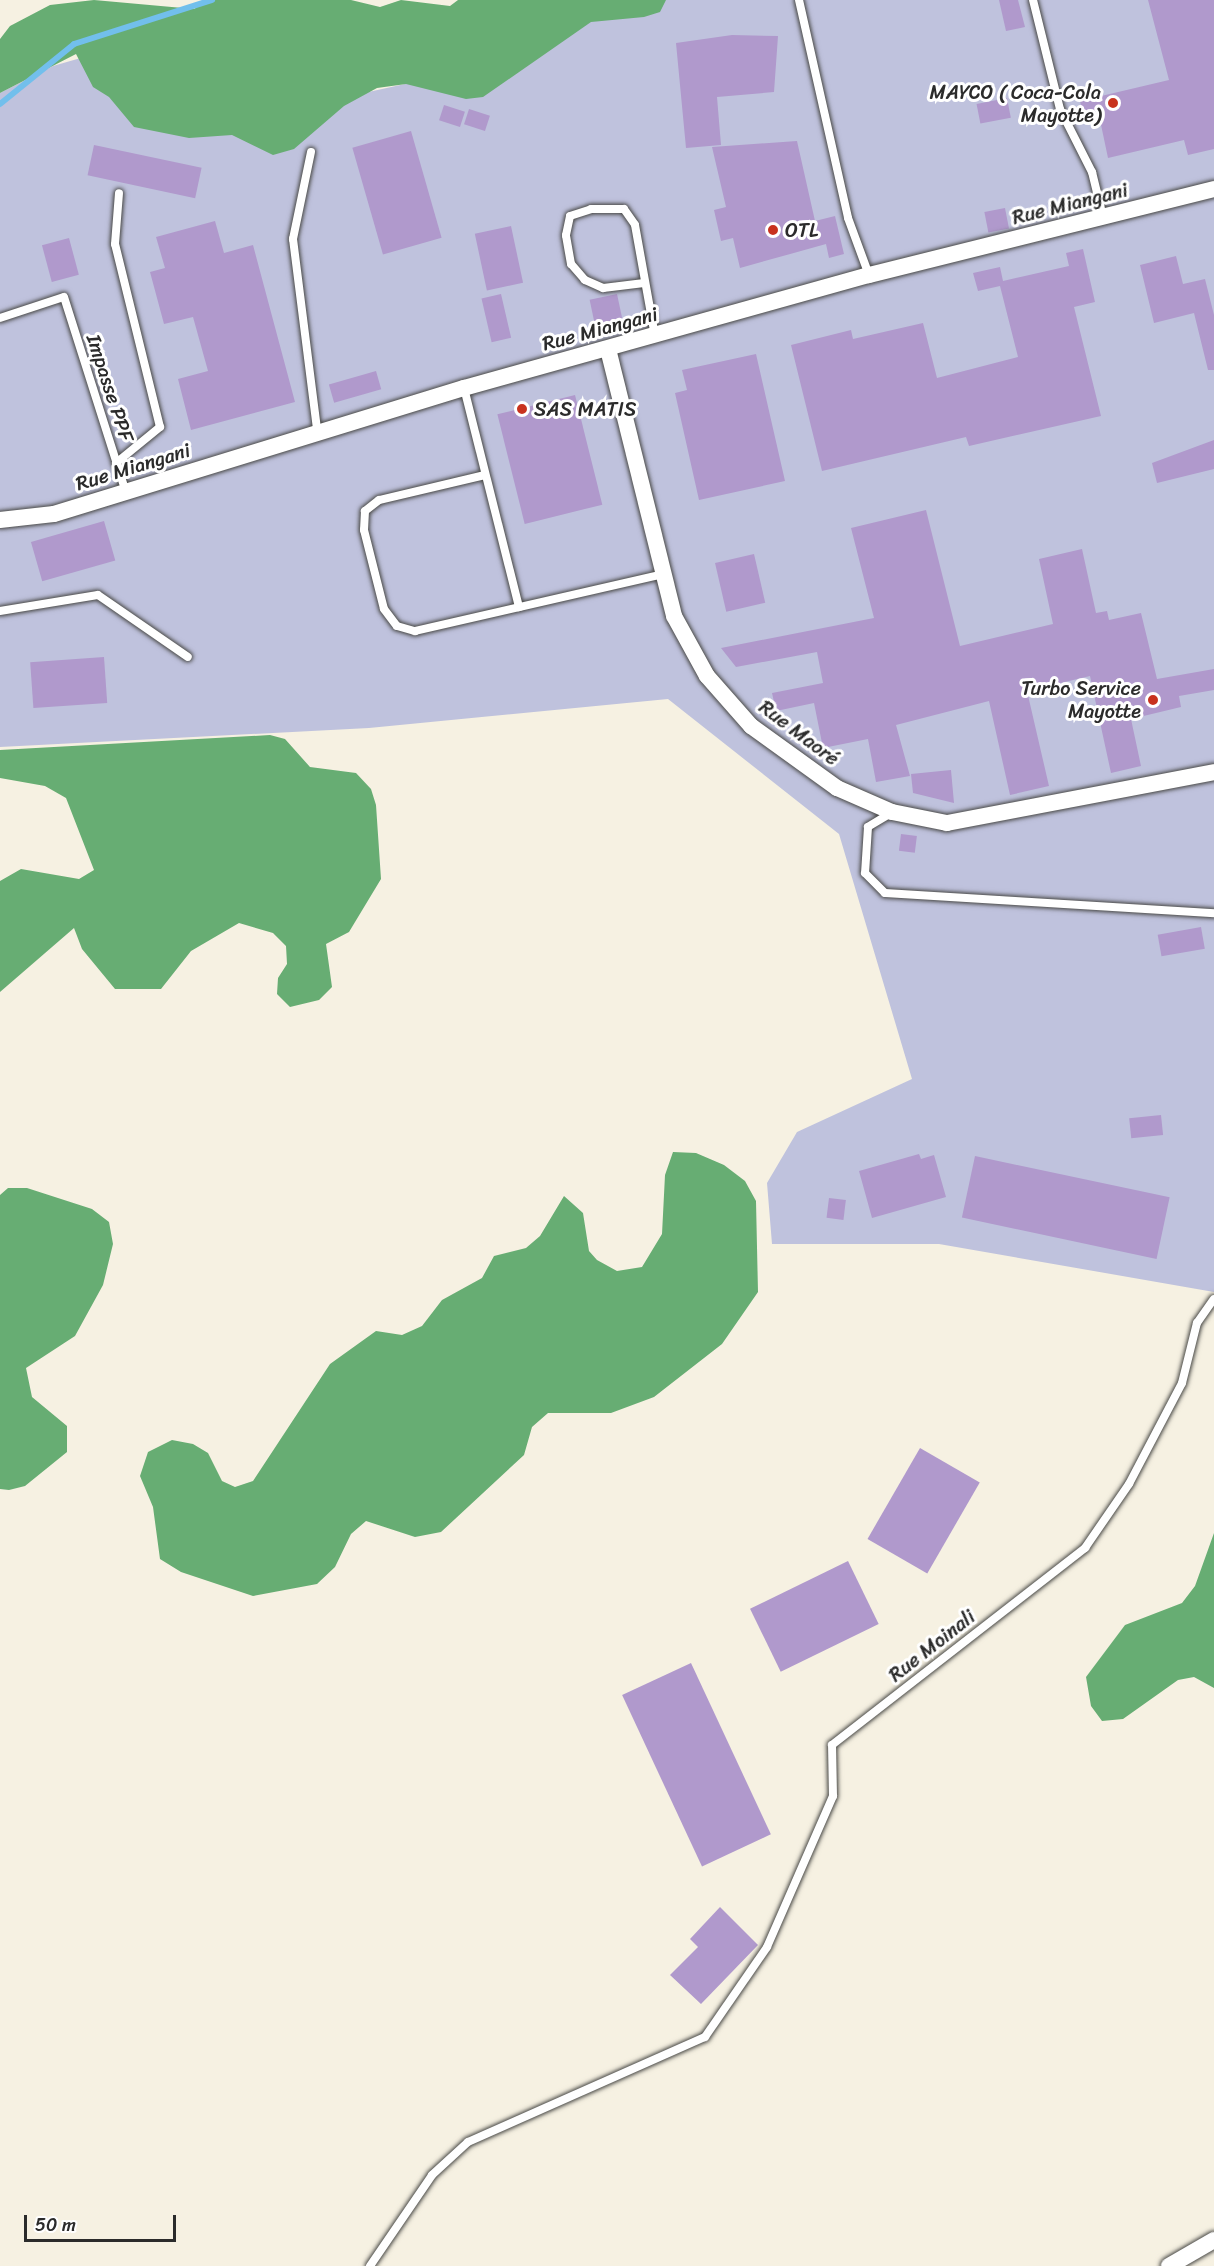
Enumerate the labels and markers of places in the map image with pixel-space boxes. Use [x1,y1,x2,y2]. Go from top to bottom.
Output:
place label: MAYCO ( Coca-Cola Mayotte) [930,80,1101,127]
marker: MAYCO ( Coca-Cola Mayotte) [1106,96,1120,110]
place label: OTL [785,218,818,242]
marker: OTL [766,223,780,237]
place label: SAS MATIS [534,397,634,421]
marker: SAS MATIS [515,402,529,416]
place label: Turbo Service Mayotte [1021,676,1141,723]
marker: Turbo Service Mayotte [1146,693,1160,707]

